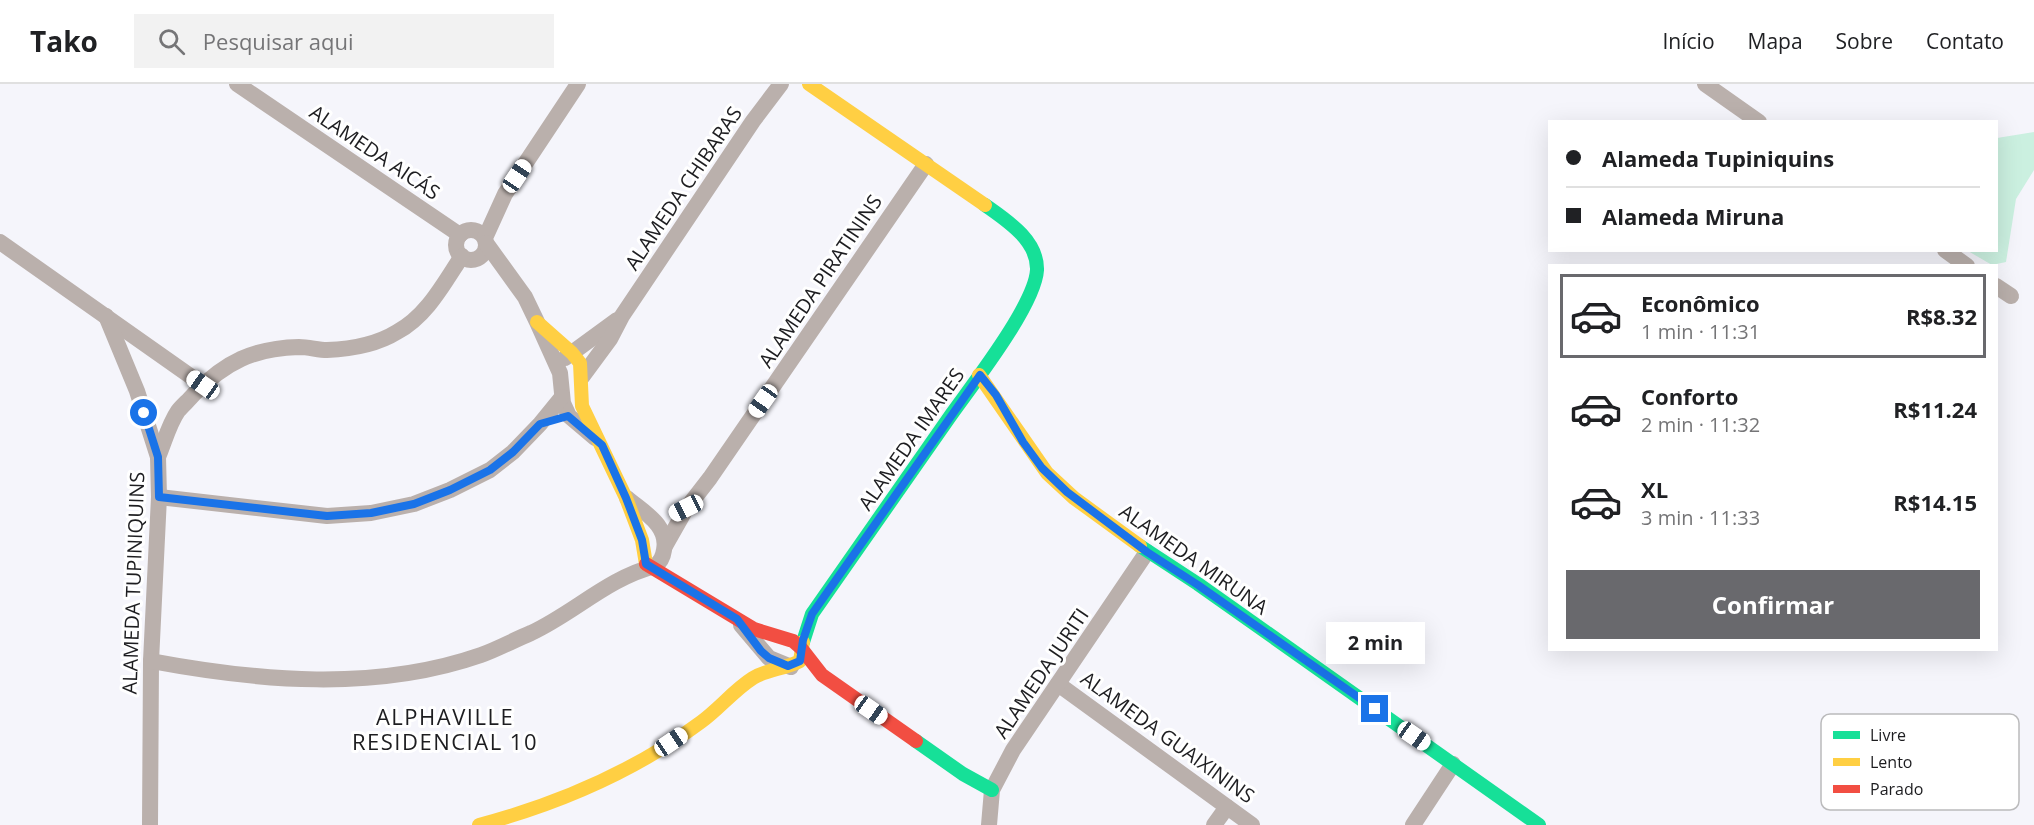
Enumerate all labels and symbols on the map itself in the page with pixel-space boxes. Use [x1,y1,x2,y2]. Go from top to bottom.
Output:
street label: ALAMEDA AICÁS [305,98,445,206]
street label: ALAMEDA CHIBARAS [618,101,748,275]
car [499,156,535,196]
street label: ALAMEDA PIRATININS [752,189,888,373]
street label: ALAMEDA IMARES [852,362,970,515]
car [183,367,223,403]
car [745,381,781,421]
route start [130,399,157,426]
street label: ALAMEDA TUPINIQUINS [116,471,150,695]
car [666,492,706,524]
street label: ALAMEDA MIRUNA [1114,498,1274,621]
street label: ALAMEDA JURITI [987,603,1095,743]
callout: 2 min [1326,622,1424,664]
street label: ALAMEDA GUAIXININS [1076,665,1260,809]
car [851,692,891,728]
route end [1361,695,1388,722]
district label: ALPHAVILLE RESIDENCIAL 10 [352,701,538,756]
legend [1821,714,2019,810]
car [1394,718,1434,754]
car [651,724,691,760]
text: Livre [1870,724,1906,746]
text: Lento [1870,751,1912,773]
text: Parado [1870,778,1923,800]

